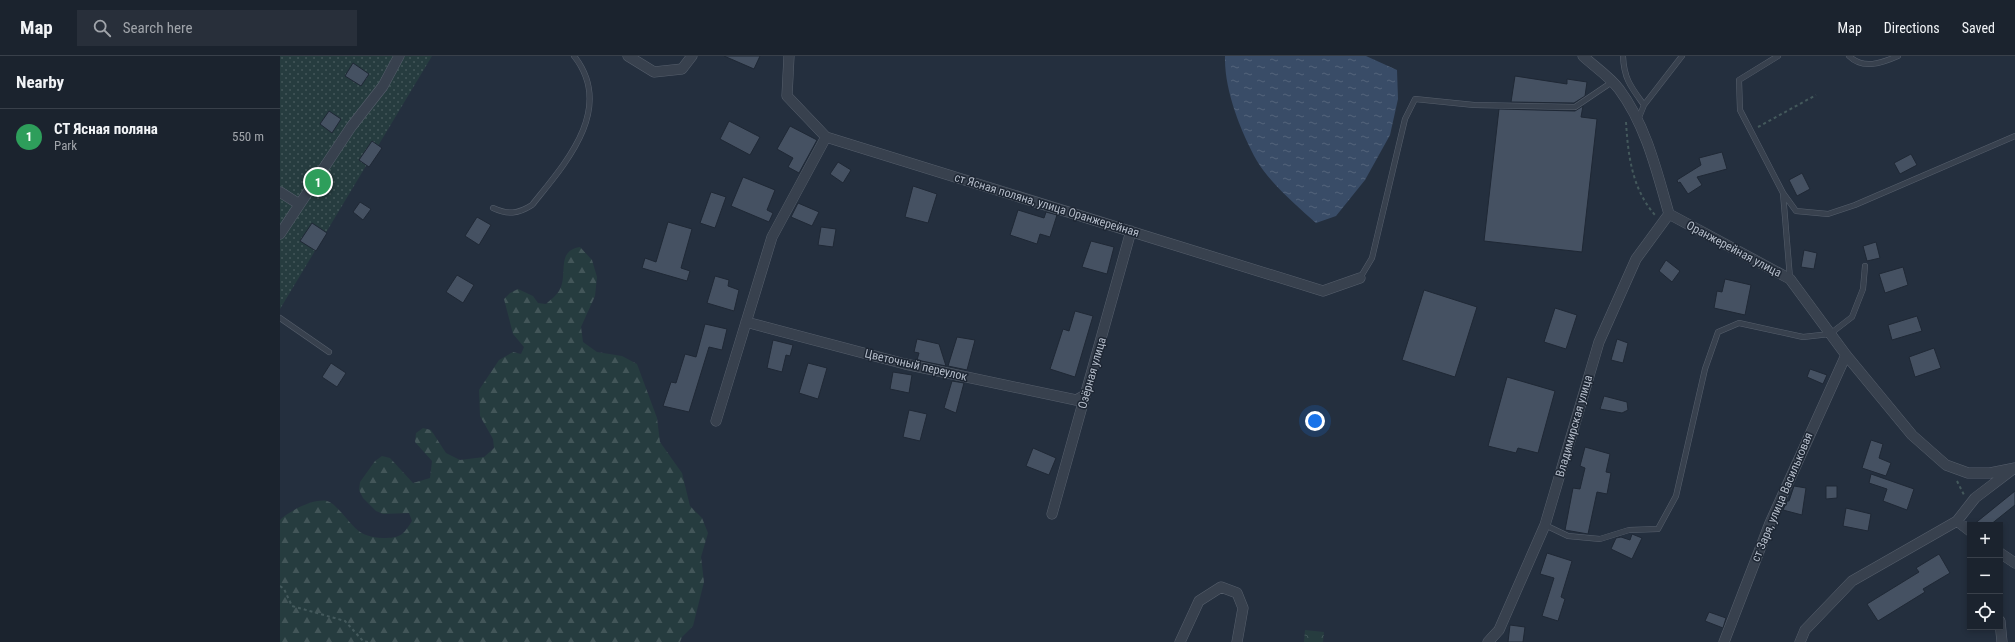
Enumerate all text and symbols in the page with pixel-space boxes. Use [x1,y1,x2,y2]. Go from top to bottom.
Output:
search box [77,10,357,46]
text: Map [20,16,53,39]
icon: search [91,17,113,39]
text: Search here [123,19,193,37]
text: Map [1838,20,1862,36]
text: Directions [1884,20,1940,36]
text: Saved [1962,20,1995,36]
text: Nearby [16,72,64,92]
text: СТ Ясная поляна [54,120,158,138]
text: 1 [26,129,32,144]
text: 550 m [232,129,264,144]
text: Park [54,138,77,153]
pin: 1 [305,167,331,197]
street label: ст Ясная поляна, улица Оранжерейная [953,170,1141,240]
street label: Оранжерейная улица [1684,218,1784,280]
street label: Озёрная улица [1075,335,1109,410]
street label: Цветочный переулок [863,346,969,384]
street label: Владимирская улица [1553,373,1595,479]
your location [1305,411,1325,431]
street label: ст Заря, улица Васильковая [1748,430,1816,564]
map controls [1967,522,2003,630]
button: + [1967,522,2003,558]
button: − [1967,558,2003,594]
button: locate [1967,594,2003,630]

